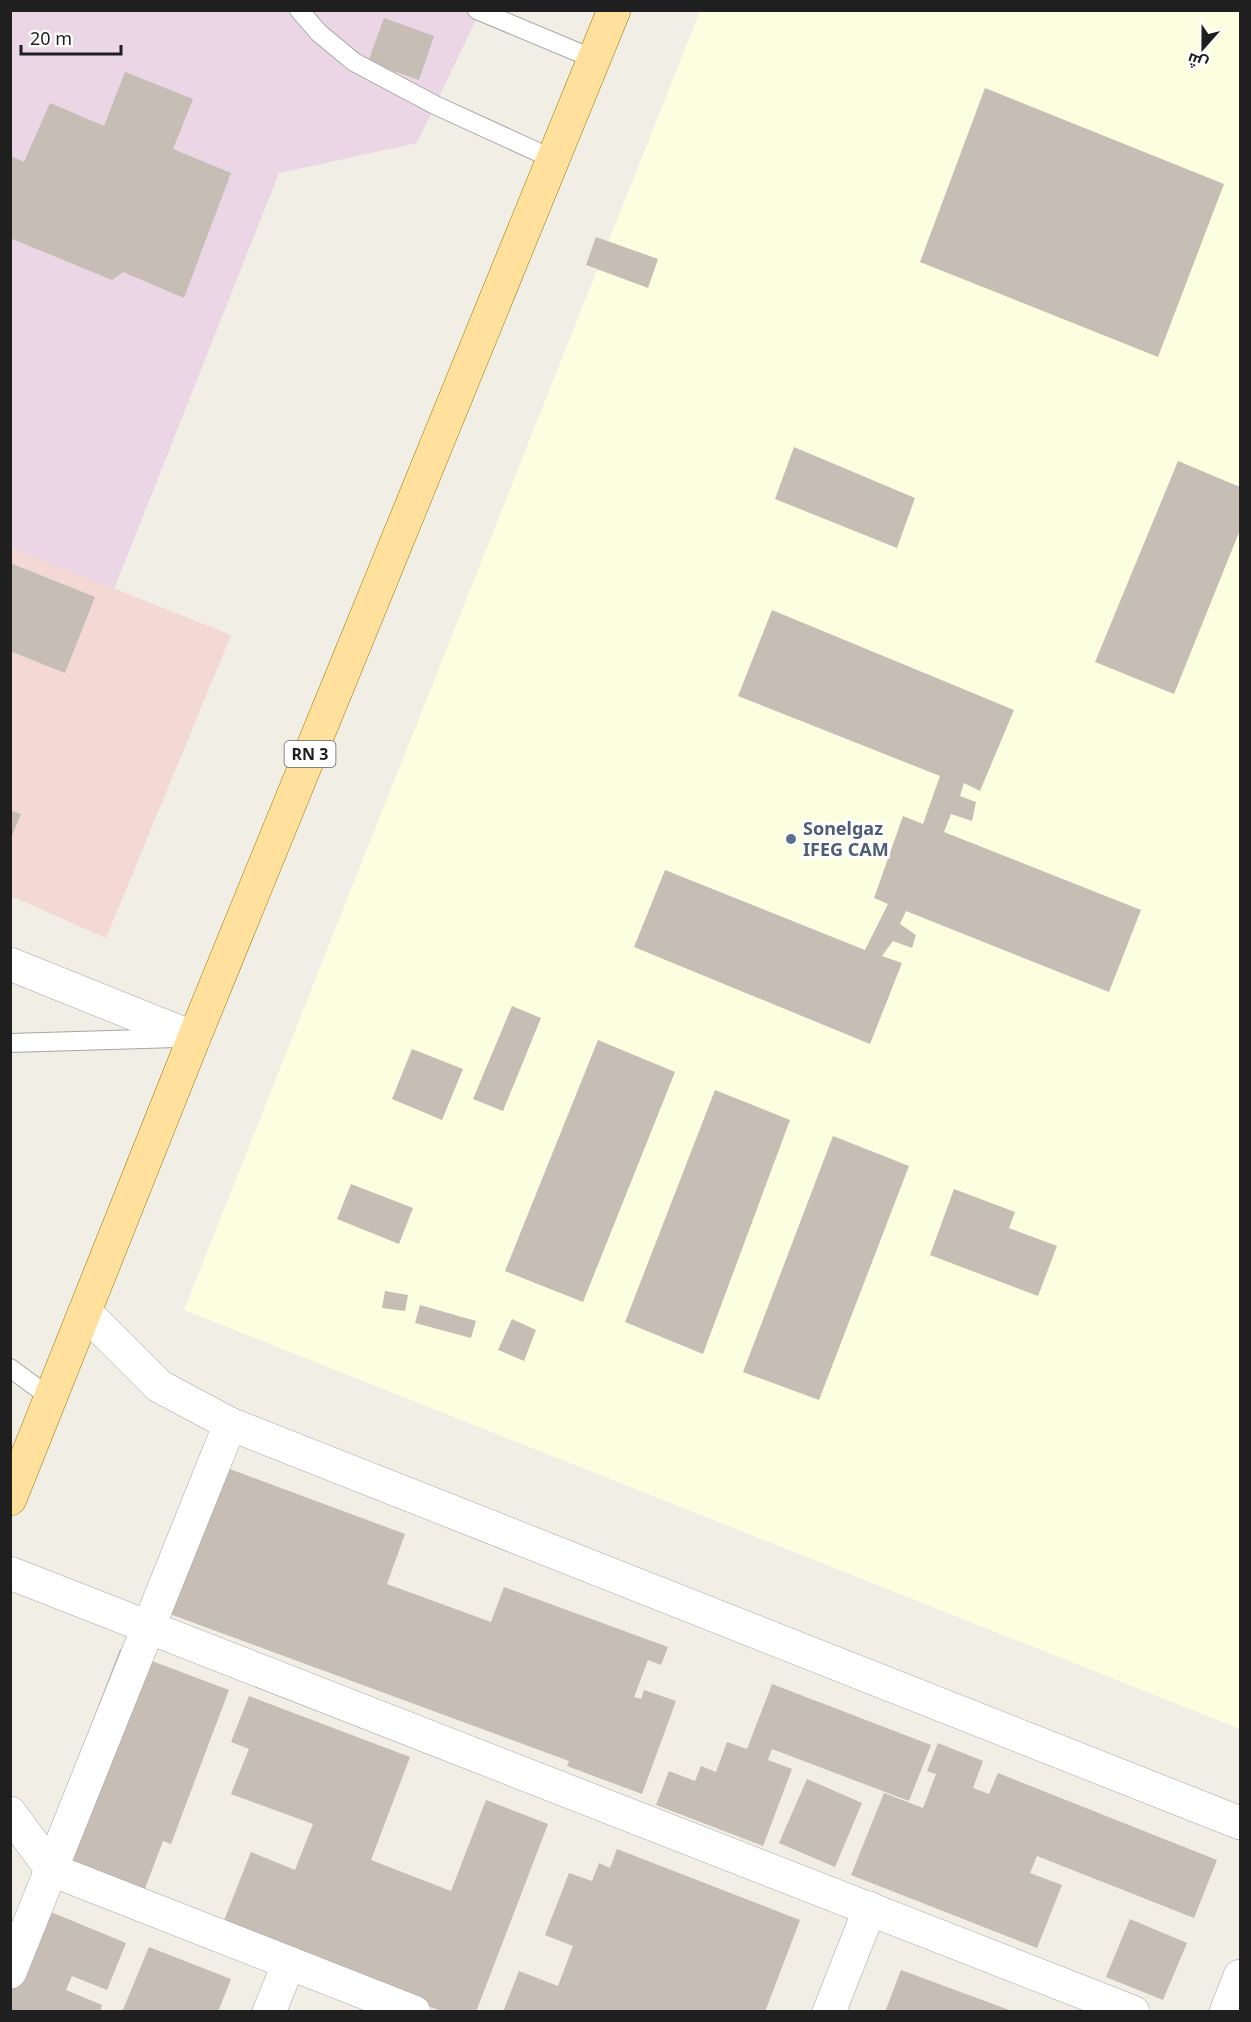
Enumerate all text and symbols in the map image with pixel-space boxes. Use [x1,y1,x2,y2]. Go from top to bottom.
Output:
scale bar [21,18,122,56]
north arrow [1173,18,1233,78]
text: 20 m [30,26,72,50]
text: ش [1184,48,1211,76]
road number: RN 3 [284,741,336,767]
place label: Sonelgaz IFEG CAM [803,816,889,861]
marker: Sonelgaz IFEG CAM [784,832,798,846]

